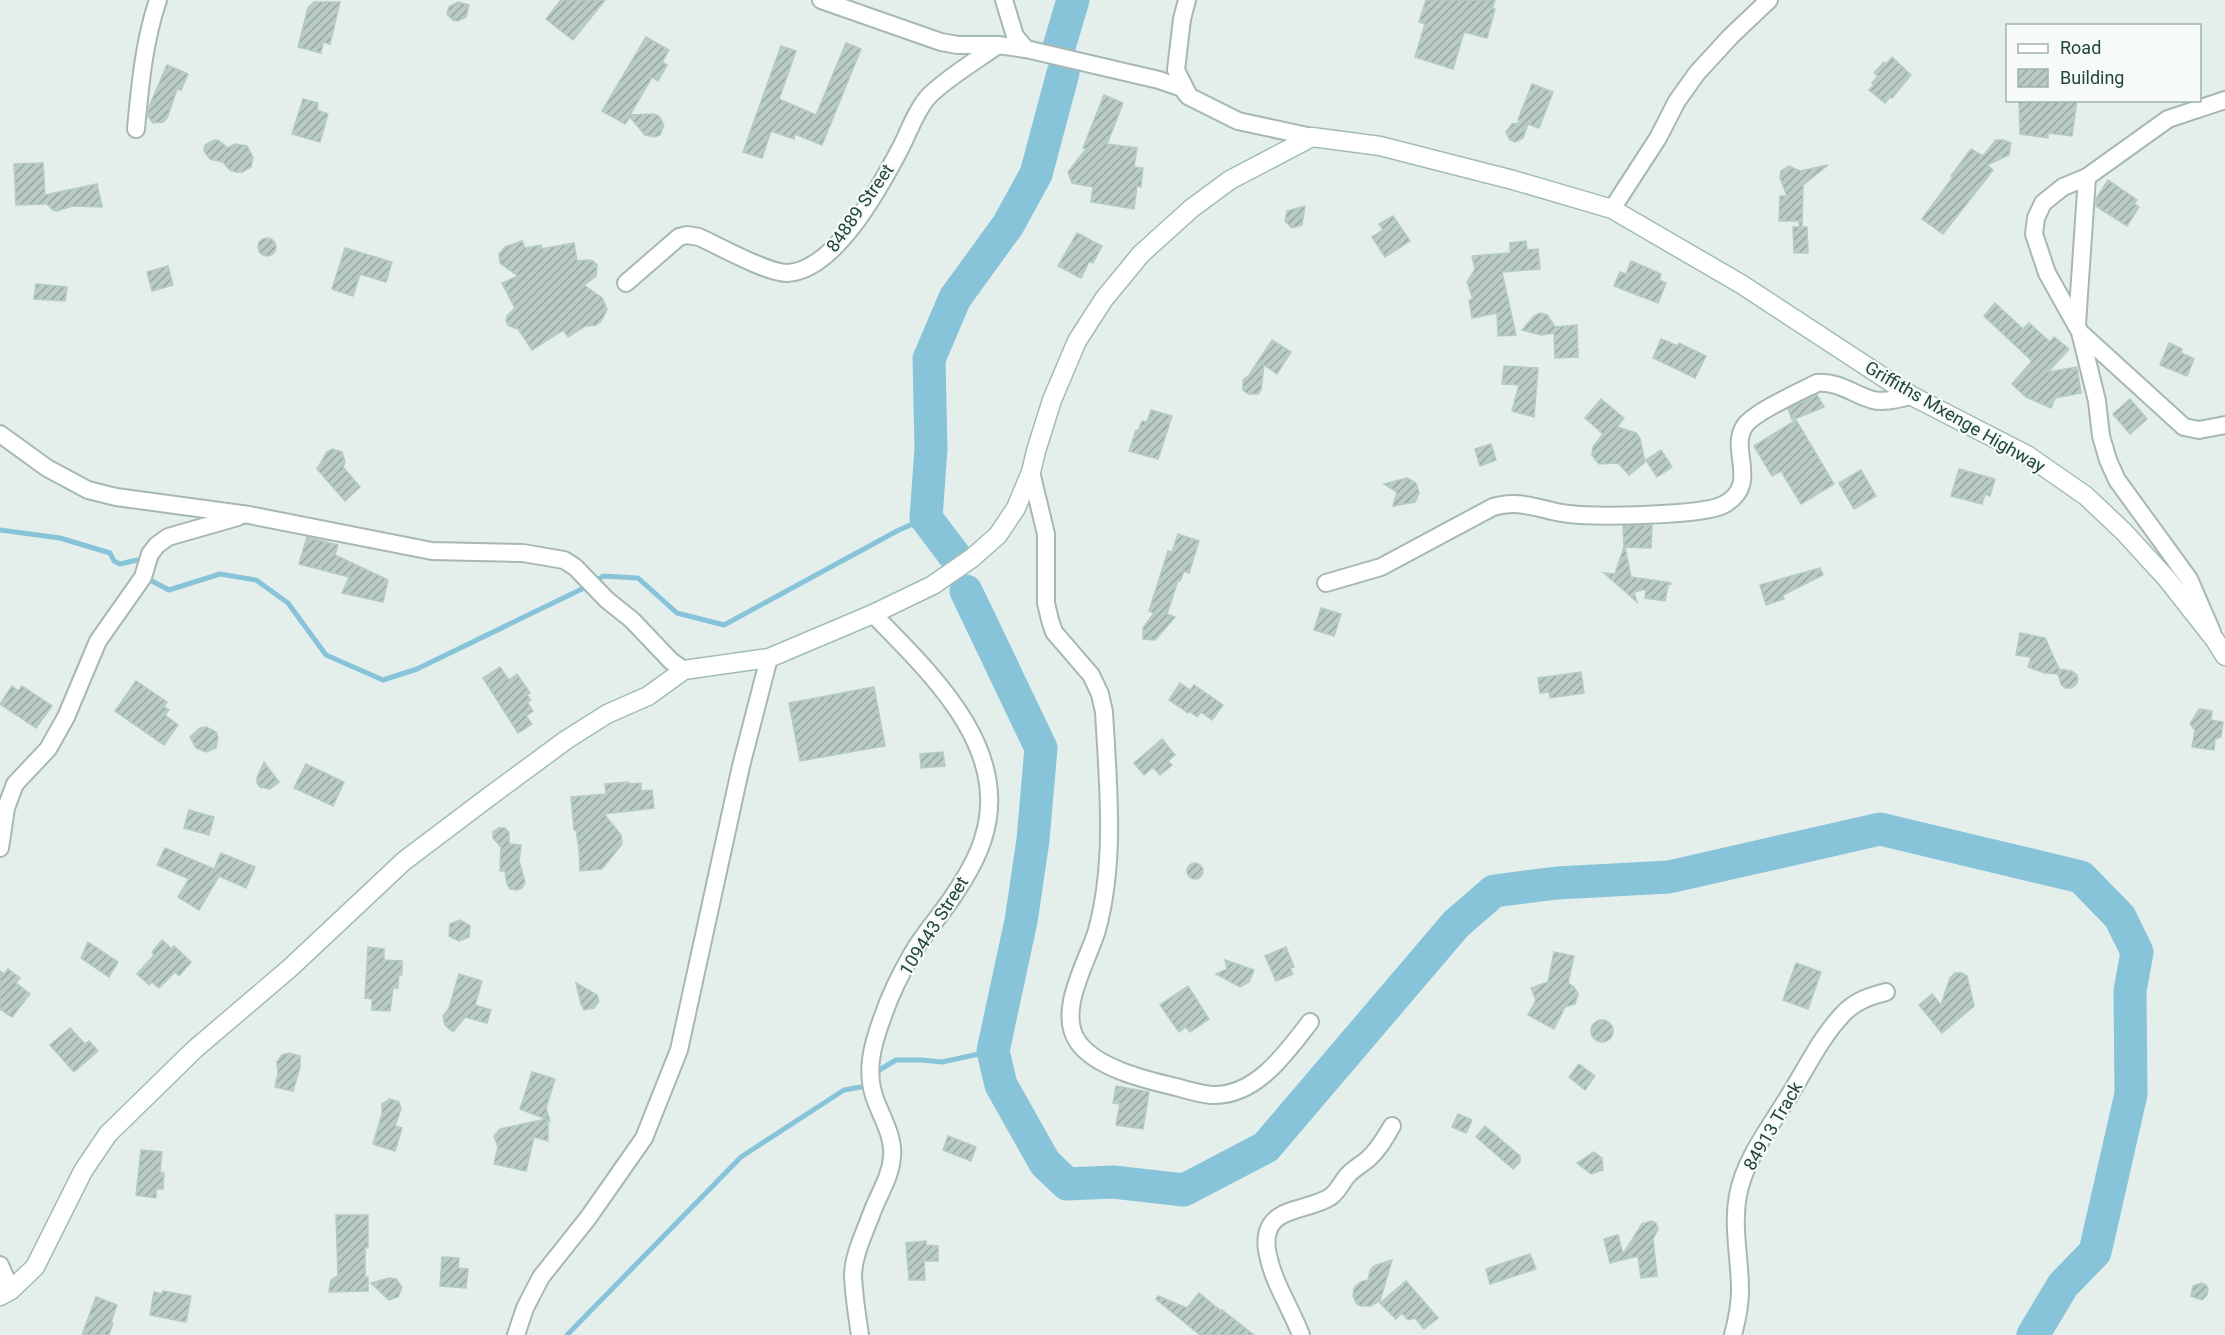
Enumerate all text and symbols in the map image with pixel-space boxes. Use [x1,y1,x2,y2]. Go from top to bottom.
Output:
legend [2006,24,2201,102]
text: Road [2060,37,2101,58]
text: Building [2060,67,2124,88]
street label: 84889 Street [822,160,898,256]
street label: Griffiths Mxenge Highway [1861,356,2050,477]
street label: 109443 Street [895,872,972,979]
street label: 84913 Track [1739,1077,1807,1174]

